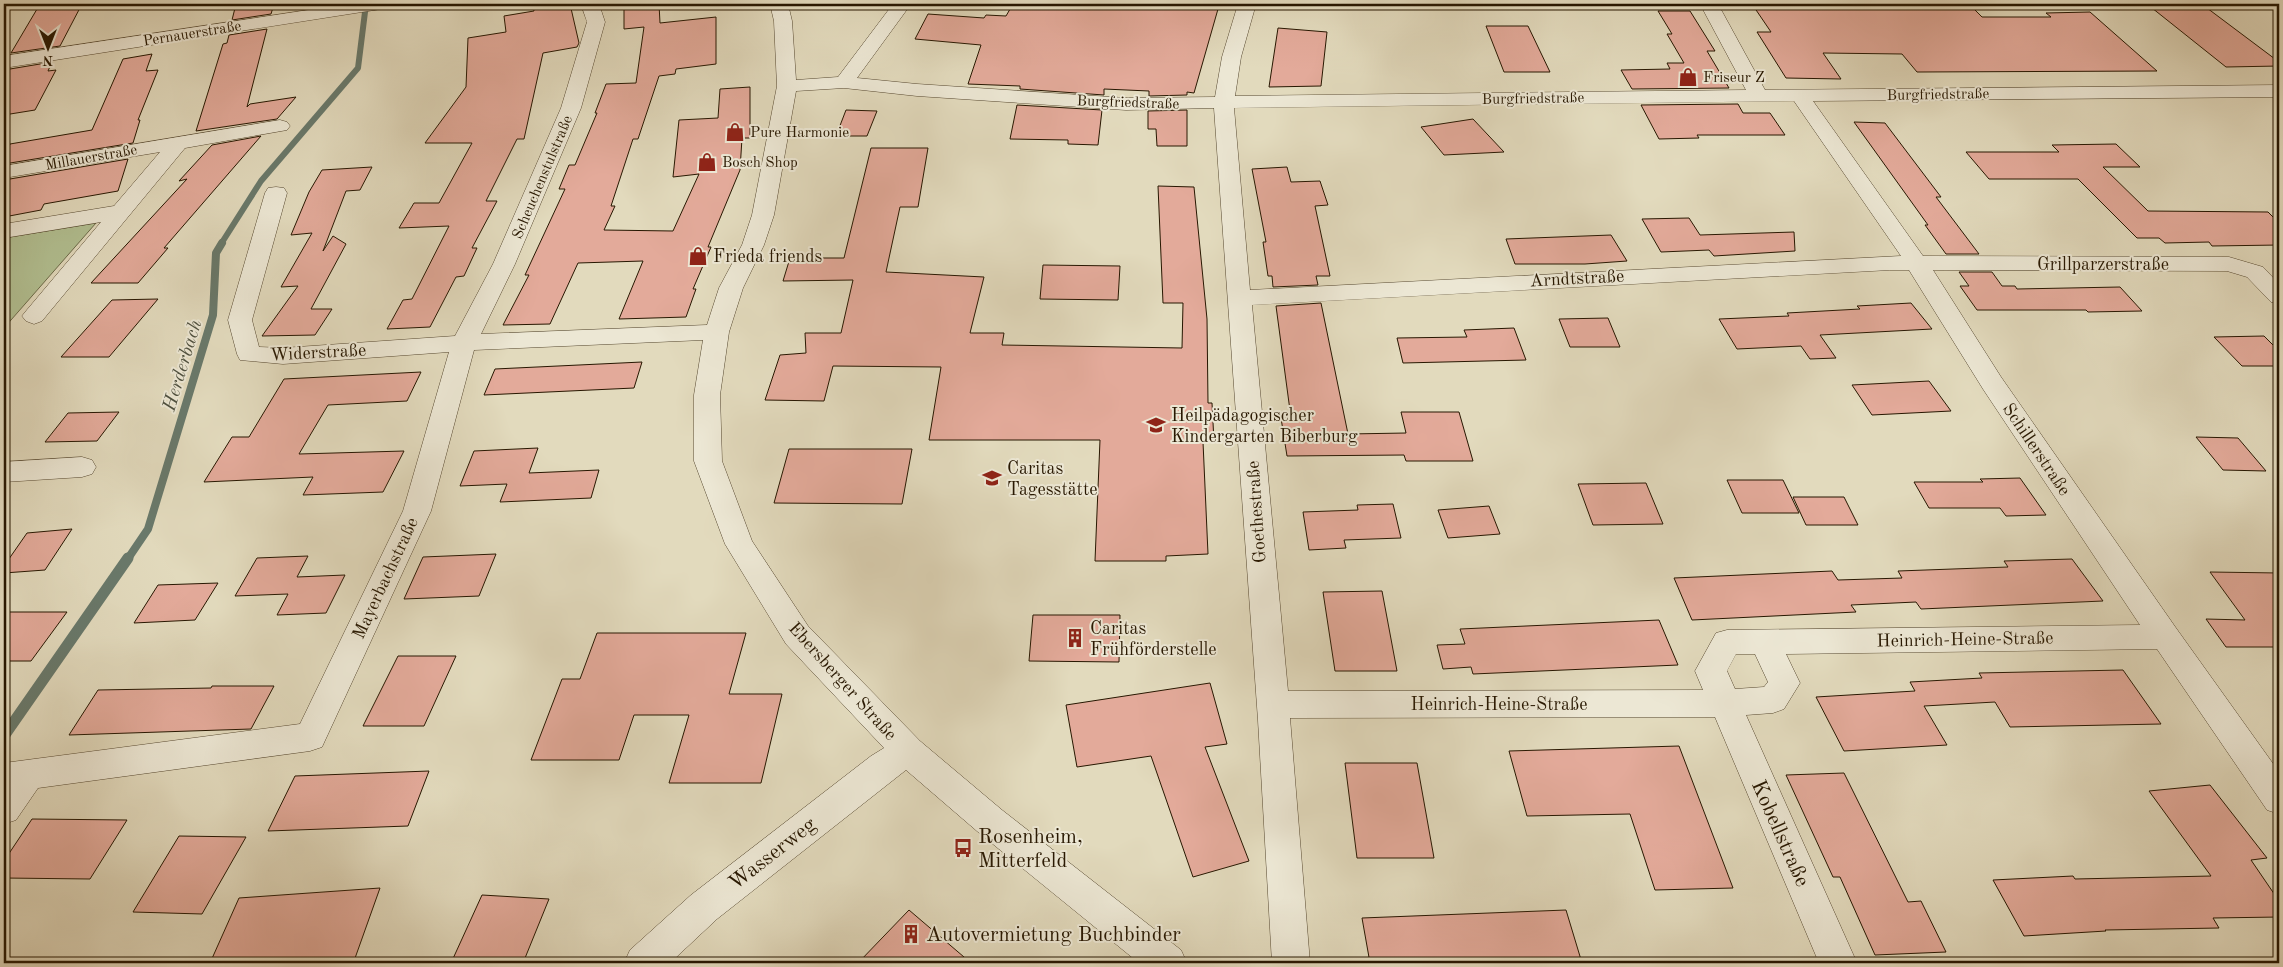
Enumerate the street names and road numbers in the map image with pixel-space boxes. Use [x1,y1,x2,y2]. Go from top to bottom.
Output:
street label: Pernauerstraße [142,19,242,50]
street label: Burgfriedstraße [1887,87,1990,104]
street label: Burgfriedstraße [1482,91,1585,108]
street label: Burgfriedstraße [1076,94,1180,113]
street label: Scheuchenstulstraße [511,114,576,242]
street label: Millauerstraße [44,143,139,174]
street label: Grillparzerstraße [2037,256,2169,274]
street label: Arndtstraße [1529,268,1625,290]
street label: Widerstraße [269,341,367,365]
street label: Schillerstraße [1999,400,2074,499]
street label: Goethestraße [1244,460,1270,564]
street label: Mayerbachstraße [350,515,422,642]
street label: Ebersberger Straße [785,619,900,744]
street label: Heinrich-Heine-Straße [1876,629,2054,651]
street label: Heinrich-Heine-Straße [1410,696,1588,714]
street label: Kobellstraße [1747,777,1812,890]
street label: Wasserweg [726,814,821,894]

